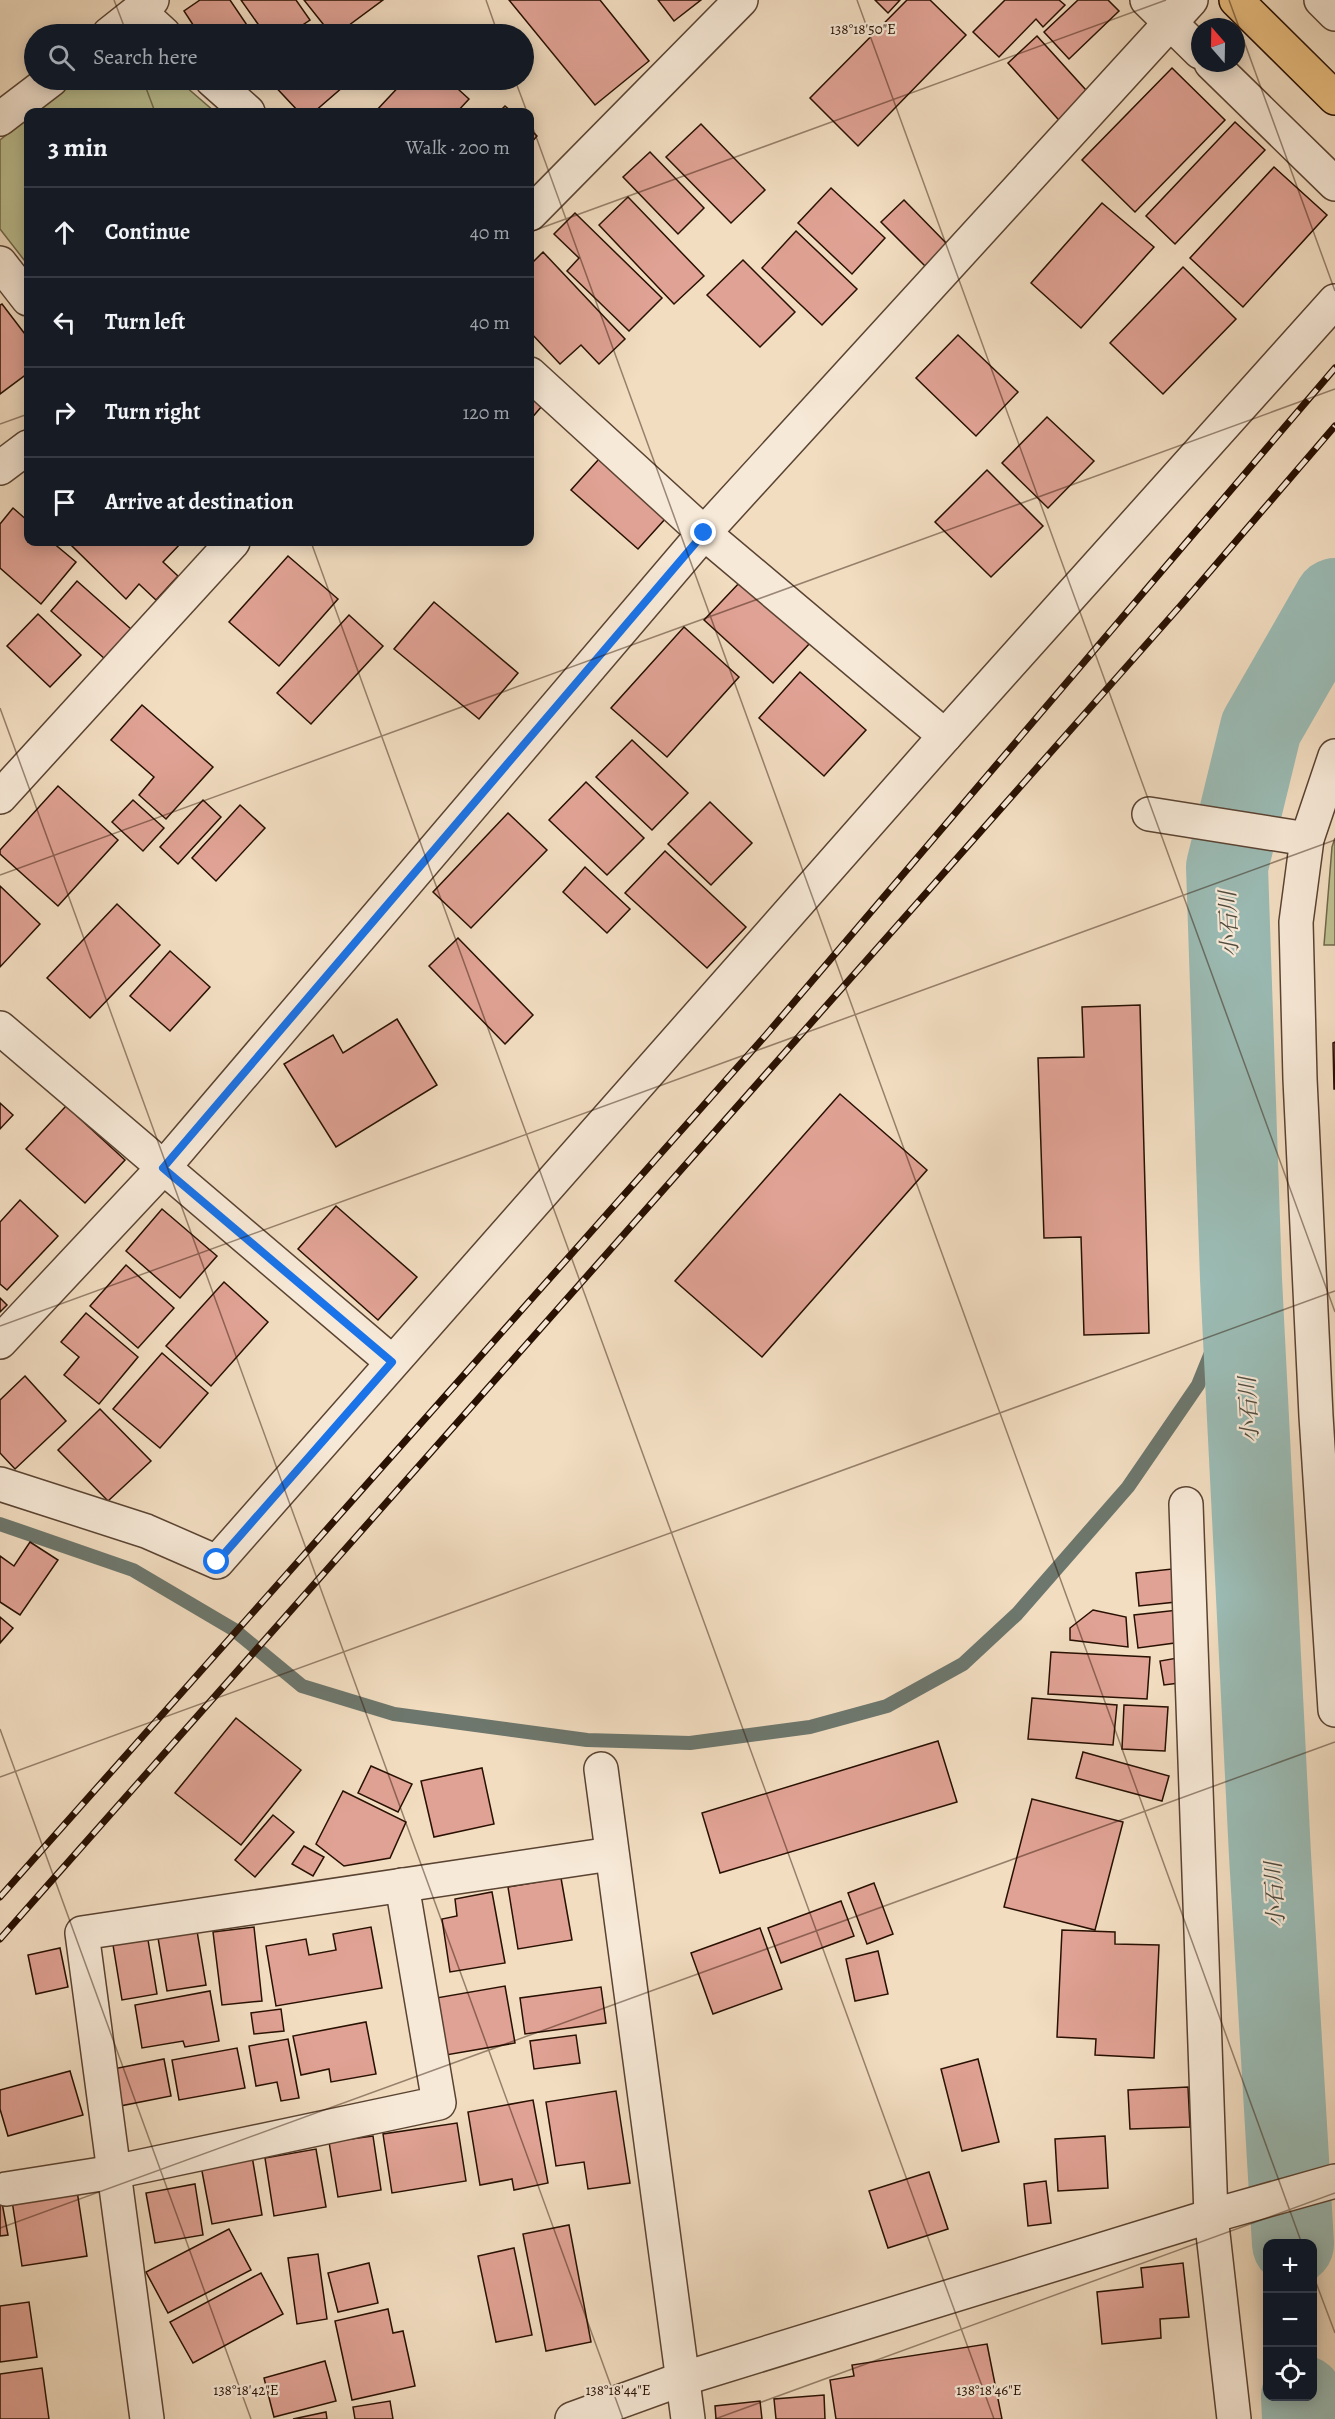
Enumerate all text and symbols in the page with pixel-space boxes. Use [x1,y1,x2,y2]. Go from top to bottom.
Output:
north arrow [1191,18,1245,72]
text: 138°18'50"E [830,19,896,39]
search box [24,24,534,90]
icon: search [45,41,78,74]
text: Search here [93,42,198,72]
text: 3 min [48,130,108,165]
text: Walk · 200 m [406,134,510,161]
icon: ahead [48,216,81,249]
text: Continue [105,217,190,247]
text: 40 m [470,219,510,246]
icon: left [48,306,81,339]
text: Turn left [105,307,185,337]
text: 40 m [470,309,510,336]
icon: right [48,396,81,429]
text: Turn right [105,397,201,427]
text: 120 m [462,399,510,426]
icon: arrive [48,486,81,519]
text: Arrive at destination [105,487,294,517]
route end [690,519,716,545]
water label: 小石川 [1213,888,1245,957]
water label: 小石川 [1232,1374,1266,1444]
route start [203,1548,229,1574]
water label: 小石川 [1258,1859,1292,1929]
map controls [1263,2239,1317,2401]
button: + [1263,2239,1317,2293]
button: − [1263,2293,1317,2347]
button: locate [1263,2347,1317,2401]
text: 138°18'42"E [213,2380,279,2400]
text: 138°18'44"E [585,2380,651,2400]
text: 138°18'46"E [956,2380,1022,2400]

